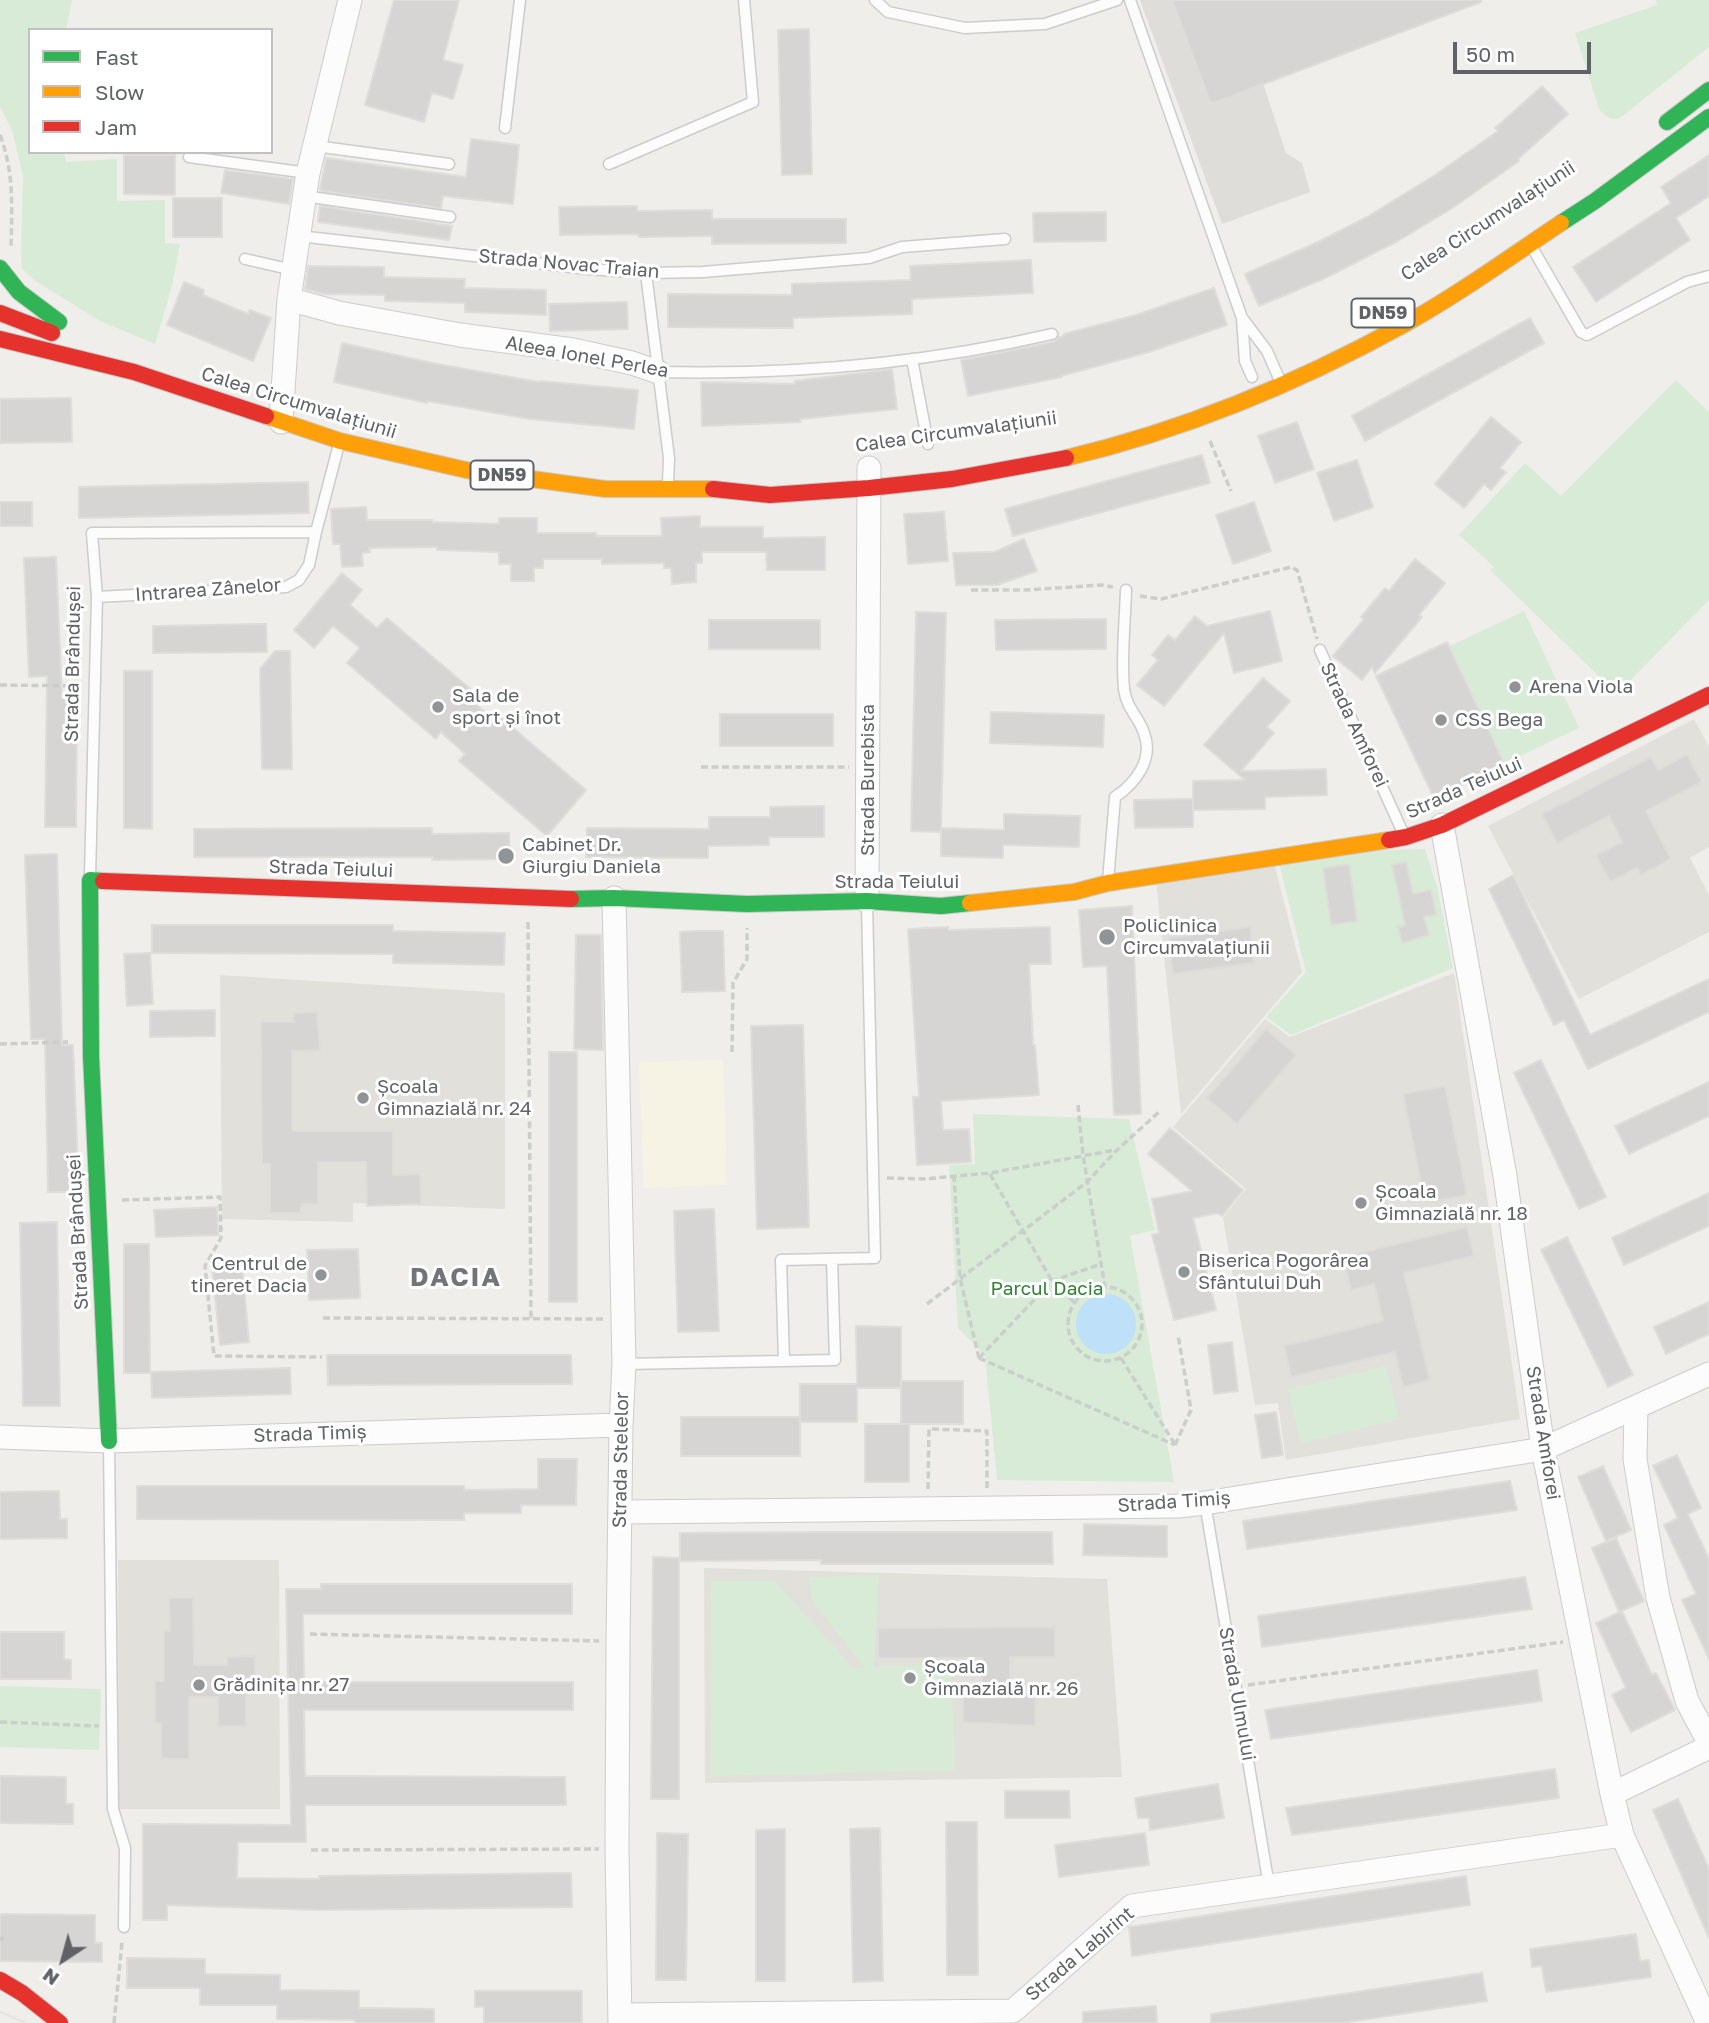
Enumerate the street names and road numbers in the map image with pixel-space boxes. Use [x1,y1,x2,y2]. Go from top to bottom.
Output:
street label: Calea Circumvalațiunii [1397,156,1579,286]
street label: Strada Novac Traian [478,245,660,283]
road number: DN59 [1352,298,1414,328]
street label: Aleea Ionel Perlea [504,331,670,383]
street label: Calea Circumvalațiunii [198,362,400,444]
street label: Calea Circumvalațiunii [854,407,1058,457]
road number: DN59 [470,461,534,490]
street label: Intrarea Zânelor [134,574,282,606]
street label: Strada Brândușei [60,586,86,742]
street label: Strada Amforei [1315,659,1393,791]
street label: Strada Burebista [857,704,879,856]
street label: Strada Teiului [1402,752,1526,824]
street label: Strada Teiului [268,855,394,883]
street label: Strada Teiului [835,871,959,893]
street label: Strada Brândușei [63,1153,93,1311]
street label: Strada Amforei [1521,1364,1565,1502]
street label: Strada Stelelor [608,1392,634,1528]
street label: Strada Timiș [253,1421,367,1447]
street label: Strada Timiș [1117,1487,1231,1517]
street label: Strada Ulmului [1214,1625,1260,1763]
street label: Strada Labirint [1021,1902,1139,2006]

